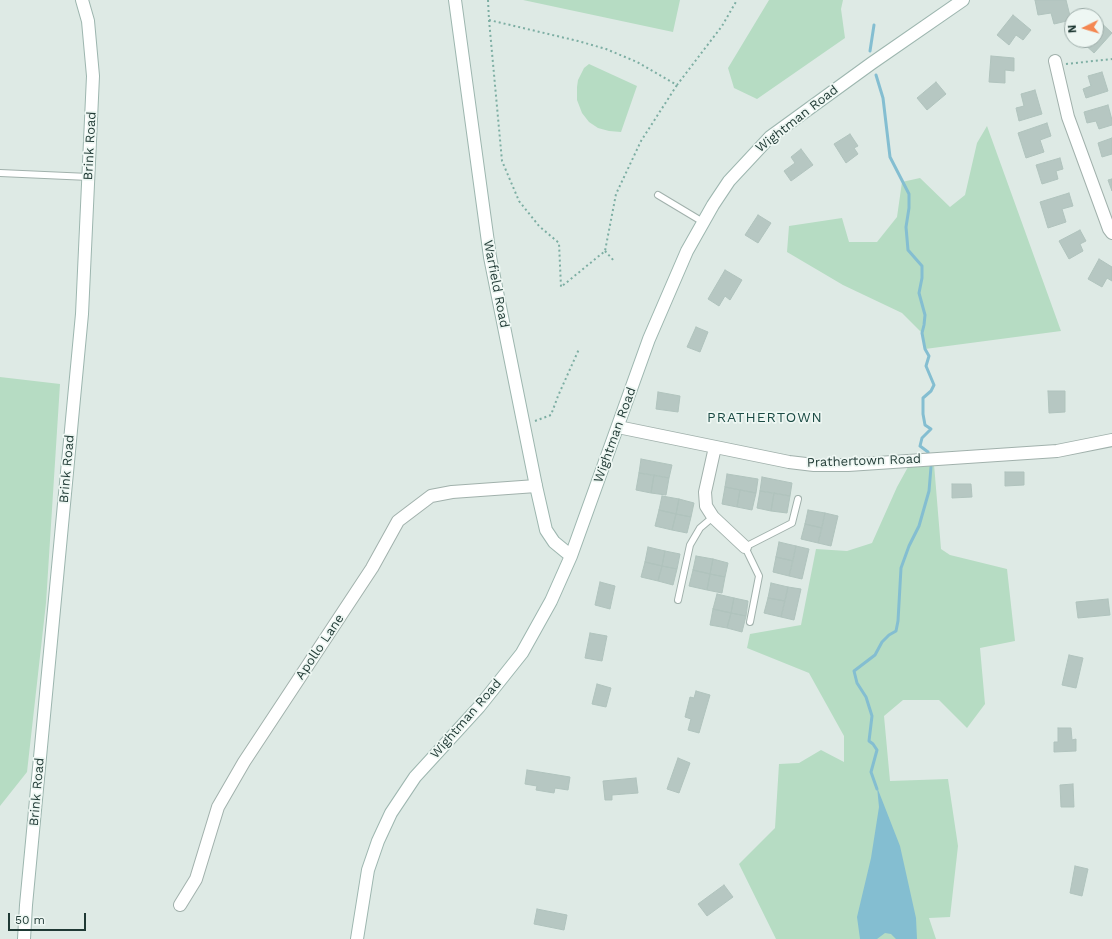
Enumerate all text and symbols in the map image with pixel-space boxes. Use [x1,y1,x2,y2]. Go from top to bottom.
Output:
north arrow [1064,8,1104,48]
text: N [1066,24,1079,34]
street label: Wightman Road [753,82,841,156]
street label: Brink Road [80,111,100,181]
street label: Warfield Road [480,239,512,329]
street label: Wightman Road [591,385,639,485]
district label: PRATHERTOWN [707,410,823,426]
street label: Brink Road [56,434,78,504]
street label: Prathertown Road [807,451,921,471]
street label: Apollo Lane [292,611,348,683]
street label: Wightman Road [427,676,505,762]
street label: Brink Road [26,757,48,827]
scale bar [10,905,88,931]
text: 50 m [15,913,45,927]

